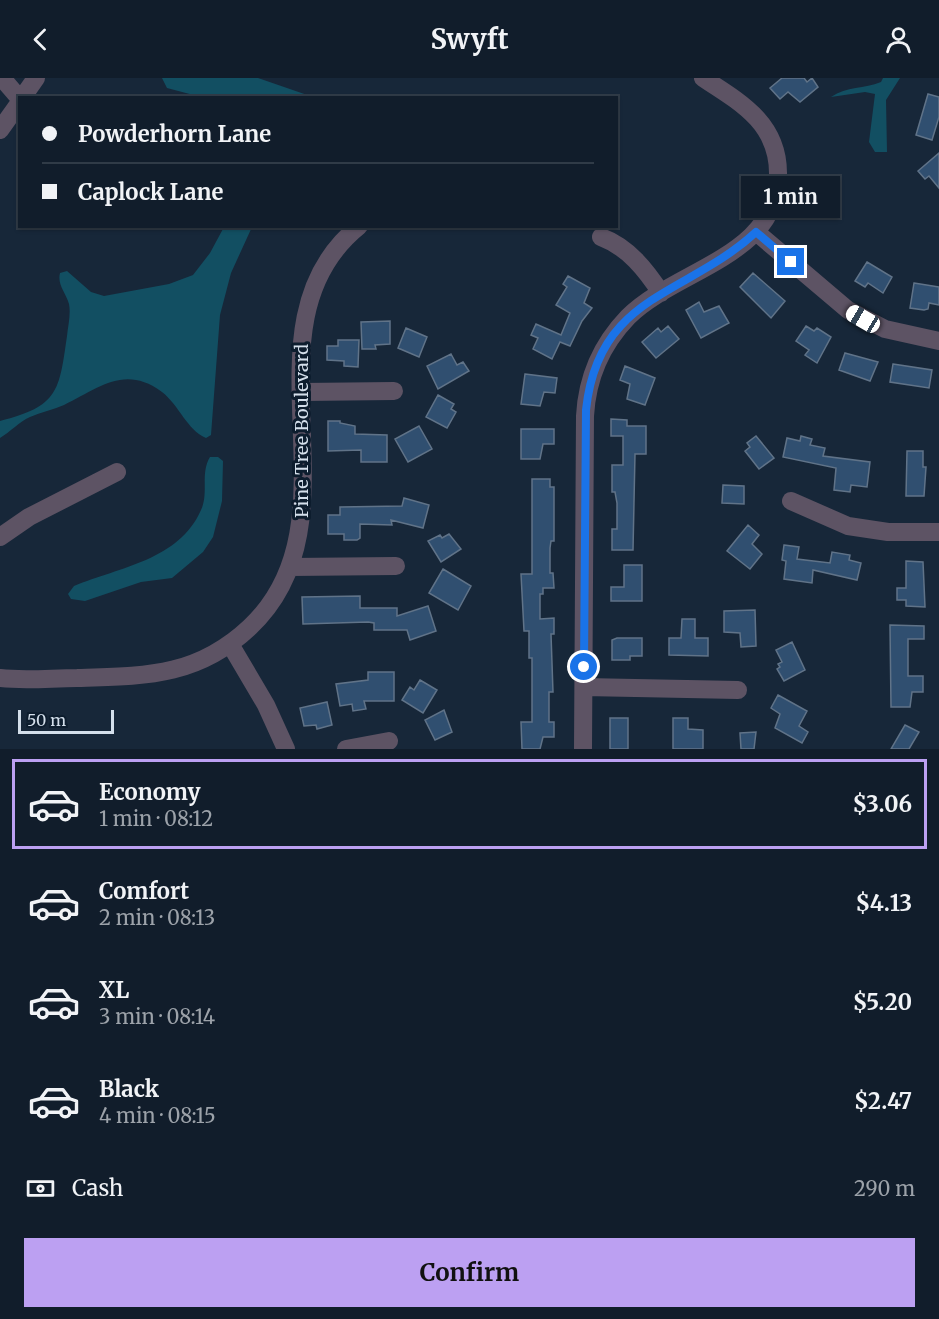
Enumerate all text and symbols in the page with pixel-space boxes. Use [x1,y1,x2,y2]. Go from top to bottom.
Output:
text: Swyft [430,22,509,56]
icon: back [24,23,57,56]
icon: person [882,23,915,56]
text: Powderhorn Lane [78,120,271,148]
callout: 1 min [742,175,840,217]
text: Caplock Lane [78,178,223,206]
text: 1 min [763,184,818,209]
route end [777,248,804,275]
car [843,302,883,336]
street label: Pine Tree Boulevard [290,344,313,518]
route start [570,653,597,680]
scale bar [18,707,114,734]
text: 50 m [27,710,66,730]
icon: car [27,777,81,831]
text: Economy [99,778,200,806]
text: $3.06 [852,790,912,818]
text: 1 min · 08:12 [99,806,213,831]
icon: car [27,876,81,930]
text: Comfort [99,877,189,905]
text: $4.13 [855,889,912,917]
text: 2 min · 08:13 [99,905,215,930]
icon: car [27,975,81,1029]
text: XL [99,976,129,1004]
text: $5.20 [853,988,912,1016]
text: 3 min · 08:14 [99,1004,215,1029]
icon: car [27,1074,81,1128]
text: Black [99,1075,159,1103]
text: $2.47 [854,1087,912,1115]
text: 4 min · 08:15 [99,1103,216,1128]
icon: cash [24,1172,57,1205]
text: Cash [72,1174,123,1202]
text: 290 m [854,1176,915,1201]
button: Confirm [24,1238,915,1307]

